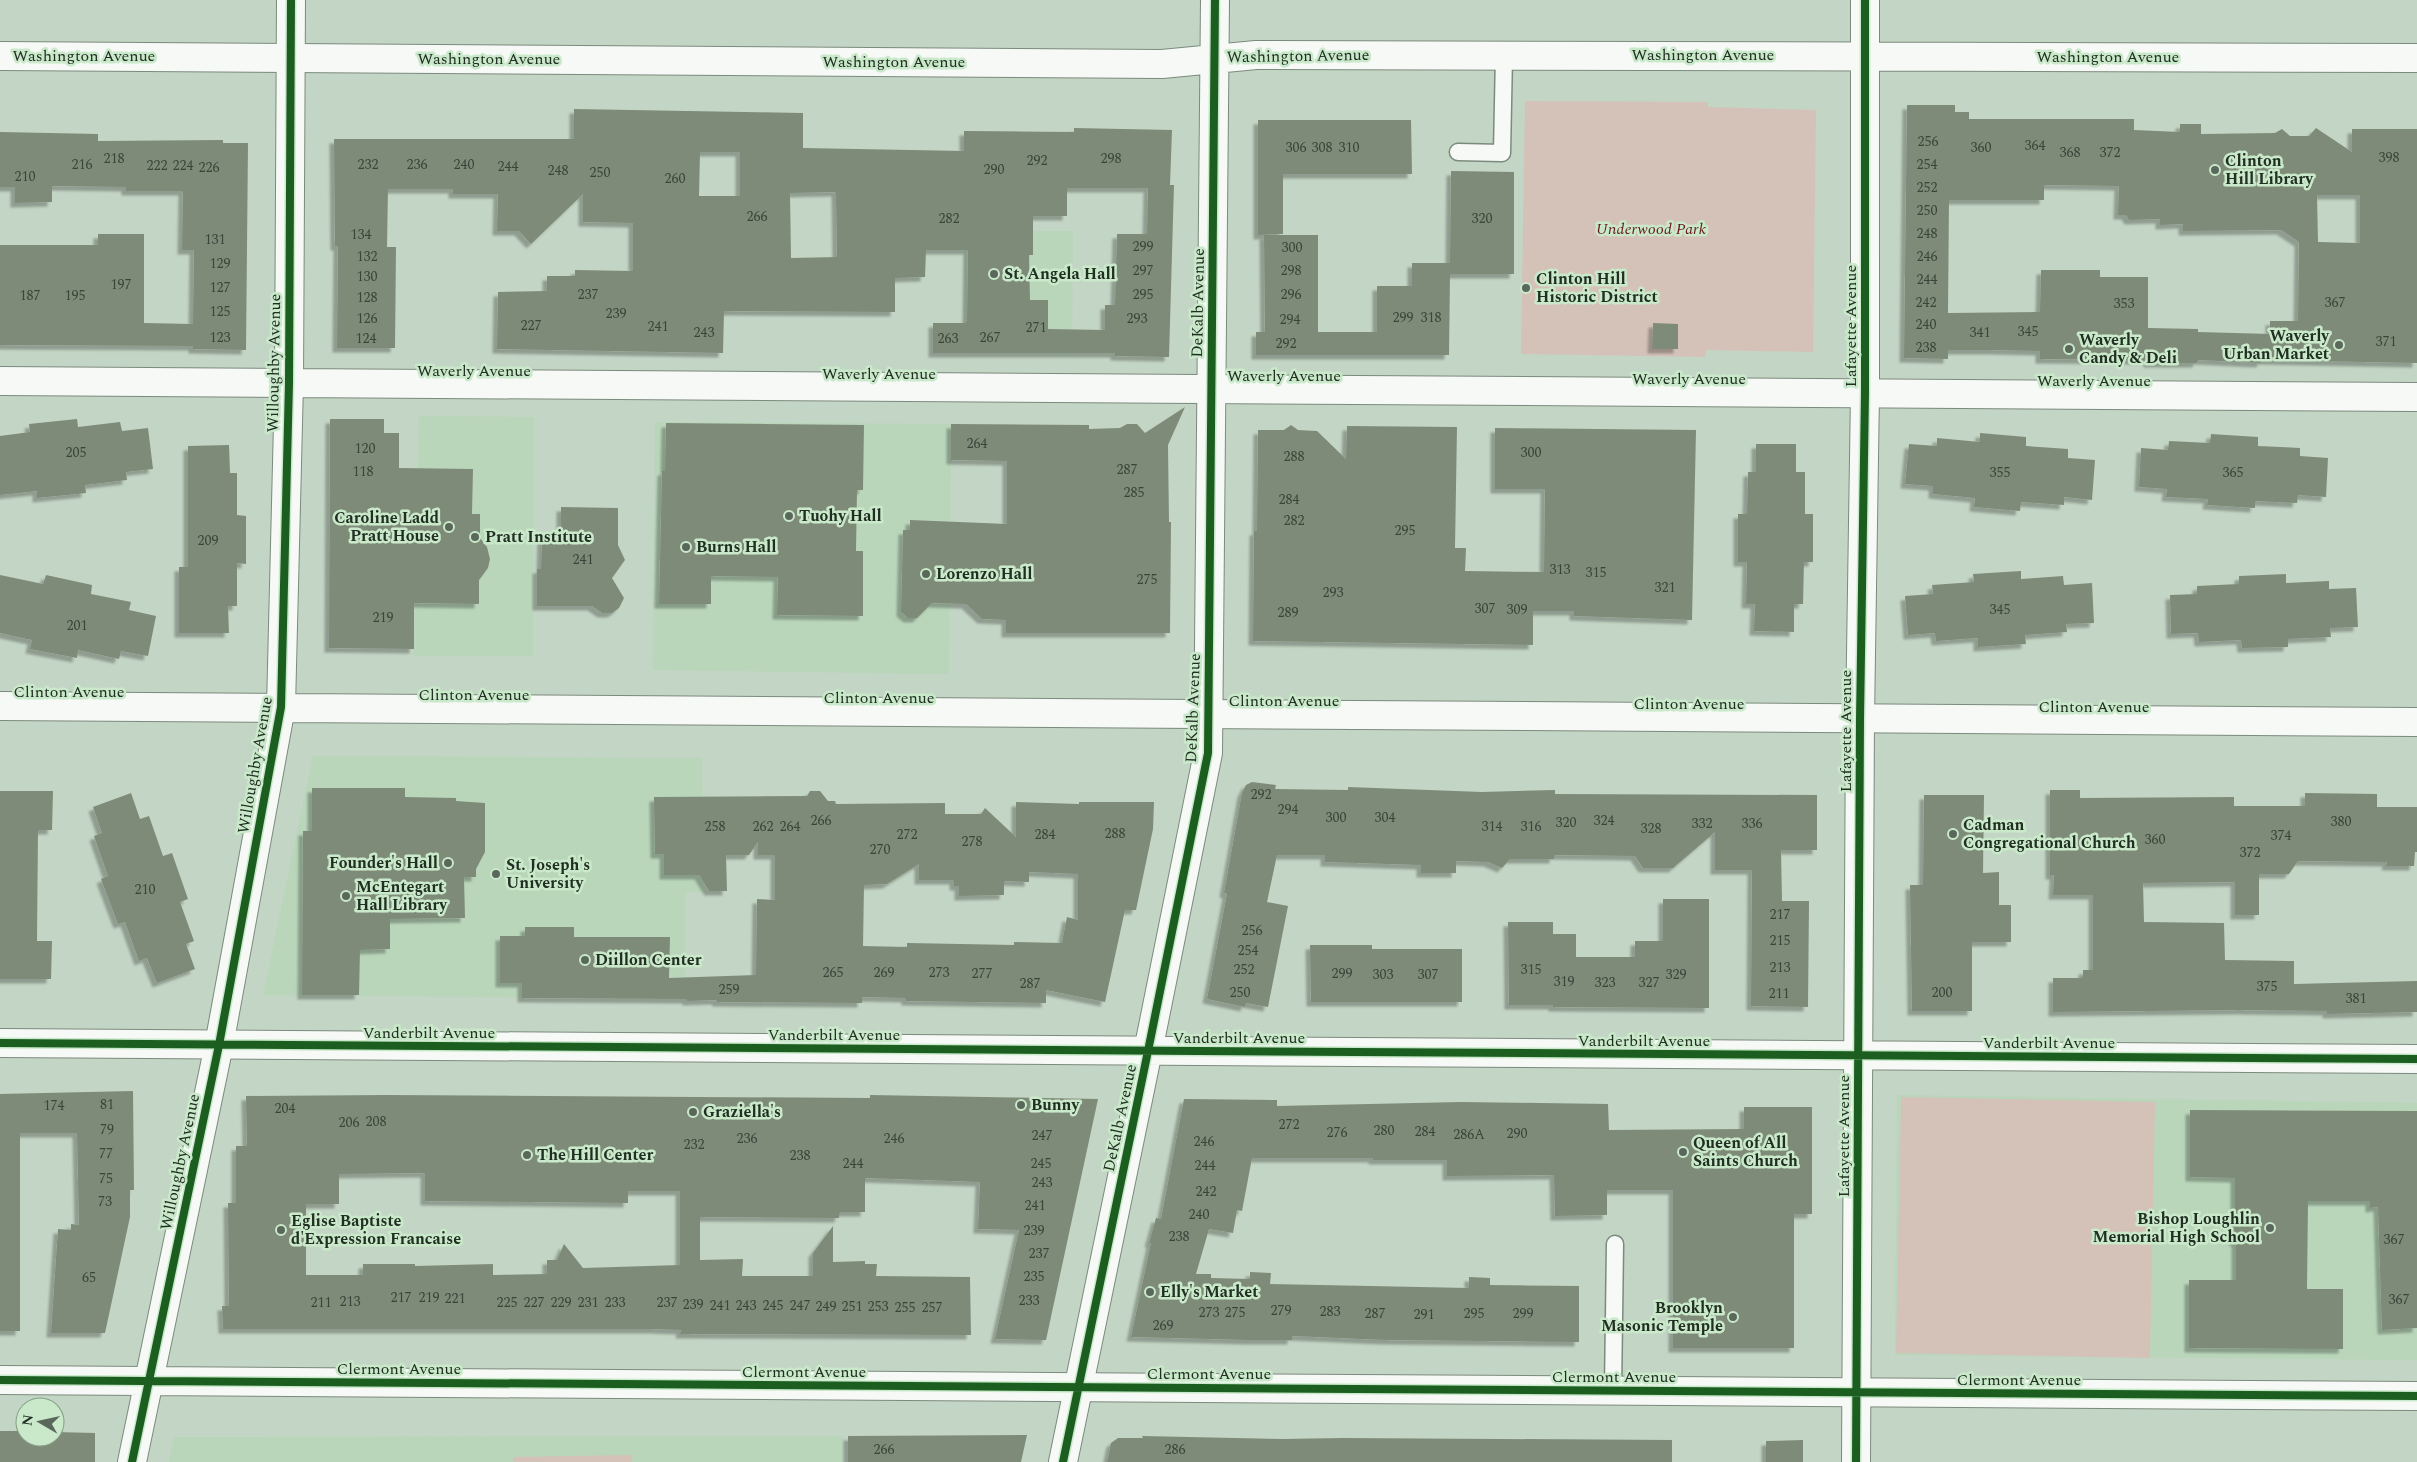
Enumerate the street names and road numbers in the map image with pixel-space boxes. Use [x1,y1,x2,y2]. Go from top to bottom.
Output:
street label: Washington Avenue [1226,43,1370,69]
street label: Washington Avenue [1632,43,1774,67]
street label: Washington Avenue [13,44,155,68]
street label: Washington Avenue [2037,45,2179,69]
street label: Washington Avenue [418,47,560,71]
street label: Washington Avenue [823,50,965,74]
street label: DeKalb Avenue [1185,248,1211,358]
street label: Lafayette Avenue [1839,265,1863,387]
street label: Willoughby Avenue [261,293,287,433]
street label: Waverly Avenue [417,359,531,383]
street label: Waverly Avenue [822,362,936,386]
street label: Waverly Avenue [1227,364,1341,388]
street label: Waverly Avenue [1632,367,1746,391]
street label: Waverly Avenue [2037,369,2151,393]
street label: DeKalb Avenue [1179,653,1207,763]
street label: Lafayette Avenue [1834,670,1858,792]
street label: Clinton Avenue [13,680,125,704]
street label: Clinton Avenue [418,683,530,707]
street label: Clinton Avenue [823,686,935,710]
street label: Clinton Avenue [1228,689,1340,713]
street label: Clinton Avenue [1633,692,1745,716]
street label: Willoughby Avenue [231,695,279,835]
street label: Clinton Avenue [2038,695,2150,719]
street label: Vanderbilt Avenue [363,1021,495,1045]
street label: Vanderbilt Avenue [768,1023,900,1047]
street label: Vanderbilt Avenue [1173,1026,1305,1050]
street label: Vanderbilt Avenue [1578,1029,1710,1053]
street label: Vanderbilt Avenue [1983,1031,2115,1055]
street label: DeKalb Avenue [1097,1062,1143,1174]
street label: Lafayette Avenue [1832,1075,1856,1197]
street label: Willoughby Avenue [154,1092,206,1232]
street label: Clermont Avenue [337,1357,461,1381]
street label: Clermont Avenue [742,1360,866,1384]
street label: Clermont Avenue [1147,1362,1271,1386]
street label: Clermont Avenue [1552,1365,1676,1389]
street label: Clermont Avenue [1957,1368,2081,1392]

